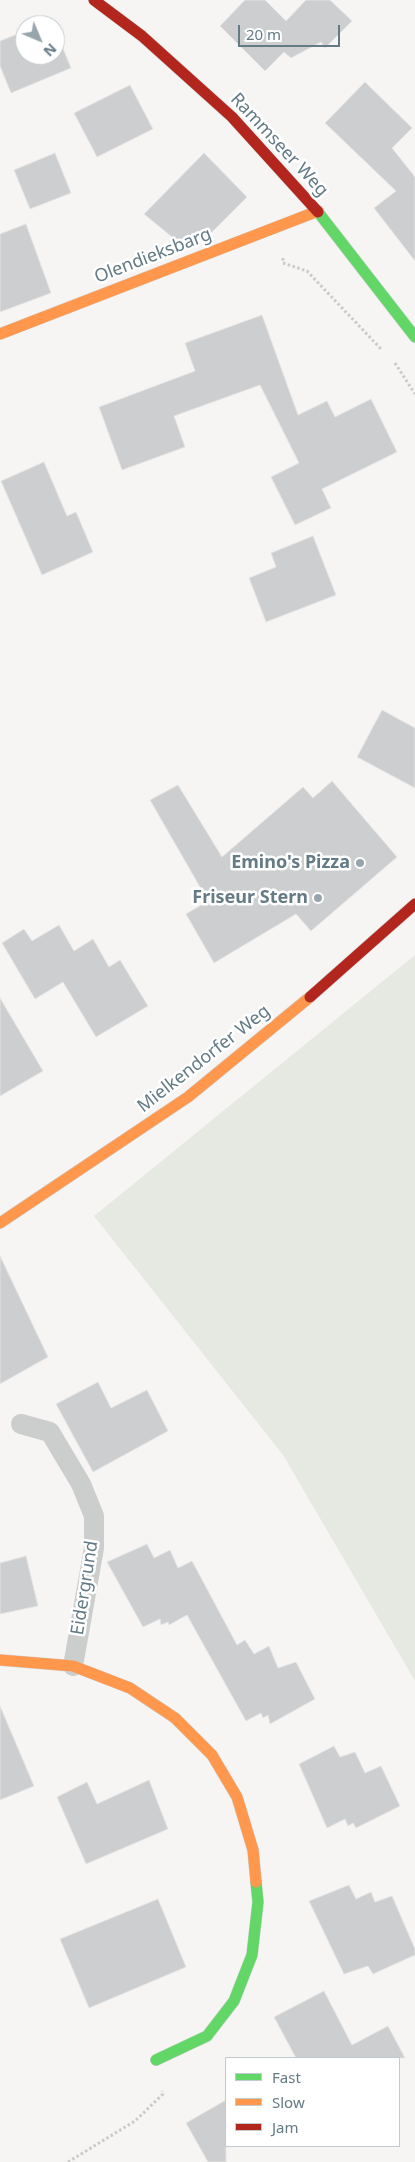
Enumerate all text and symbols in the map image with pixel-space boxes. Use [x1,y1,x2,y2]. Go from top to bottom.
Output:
north arrow [15,15,65,65]
scale bar [240,15,342,47]
text: 20 m [246,24,281,44]
text: N [40,40,61,61]
street label: Rammseer Weg [226,89,332,201]
street label: Olendieksbarg [91,224,215,288]
place label: Emino's Pizza [231,852,350,874]
marker: Emino's Pizza [354,857,366,869]
place label: Friseur Stern [192,887,308,909]
marker: Friseur Stern [312,892,324,904]
street label: Mielkendorfer Weg [133,1001,275,1117]
street label: Eidergrund [67,1539,103,1637]
legend [225,2057,400,2147]
text: Fast [272,2067,301,2087]
text: Slow [272,2092,305,2112]
text: Jam [272,2117,299,2137]

